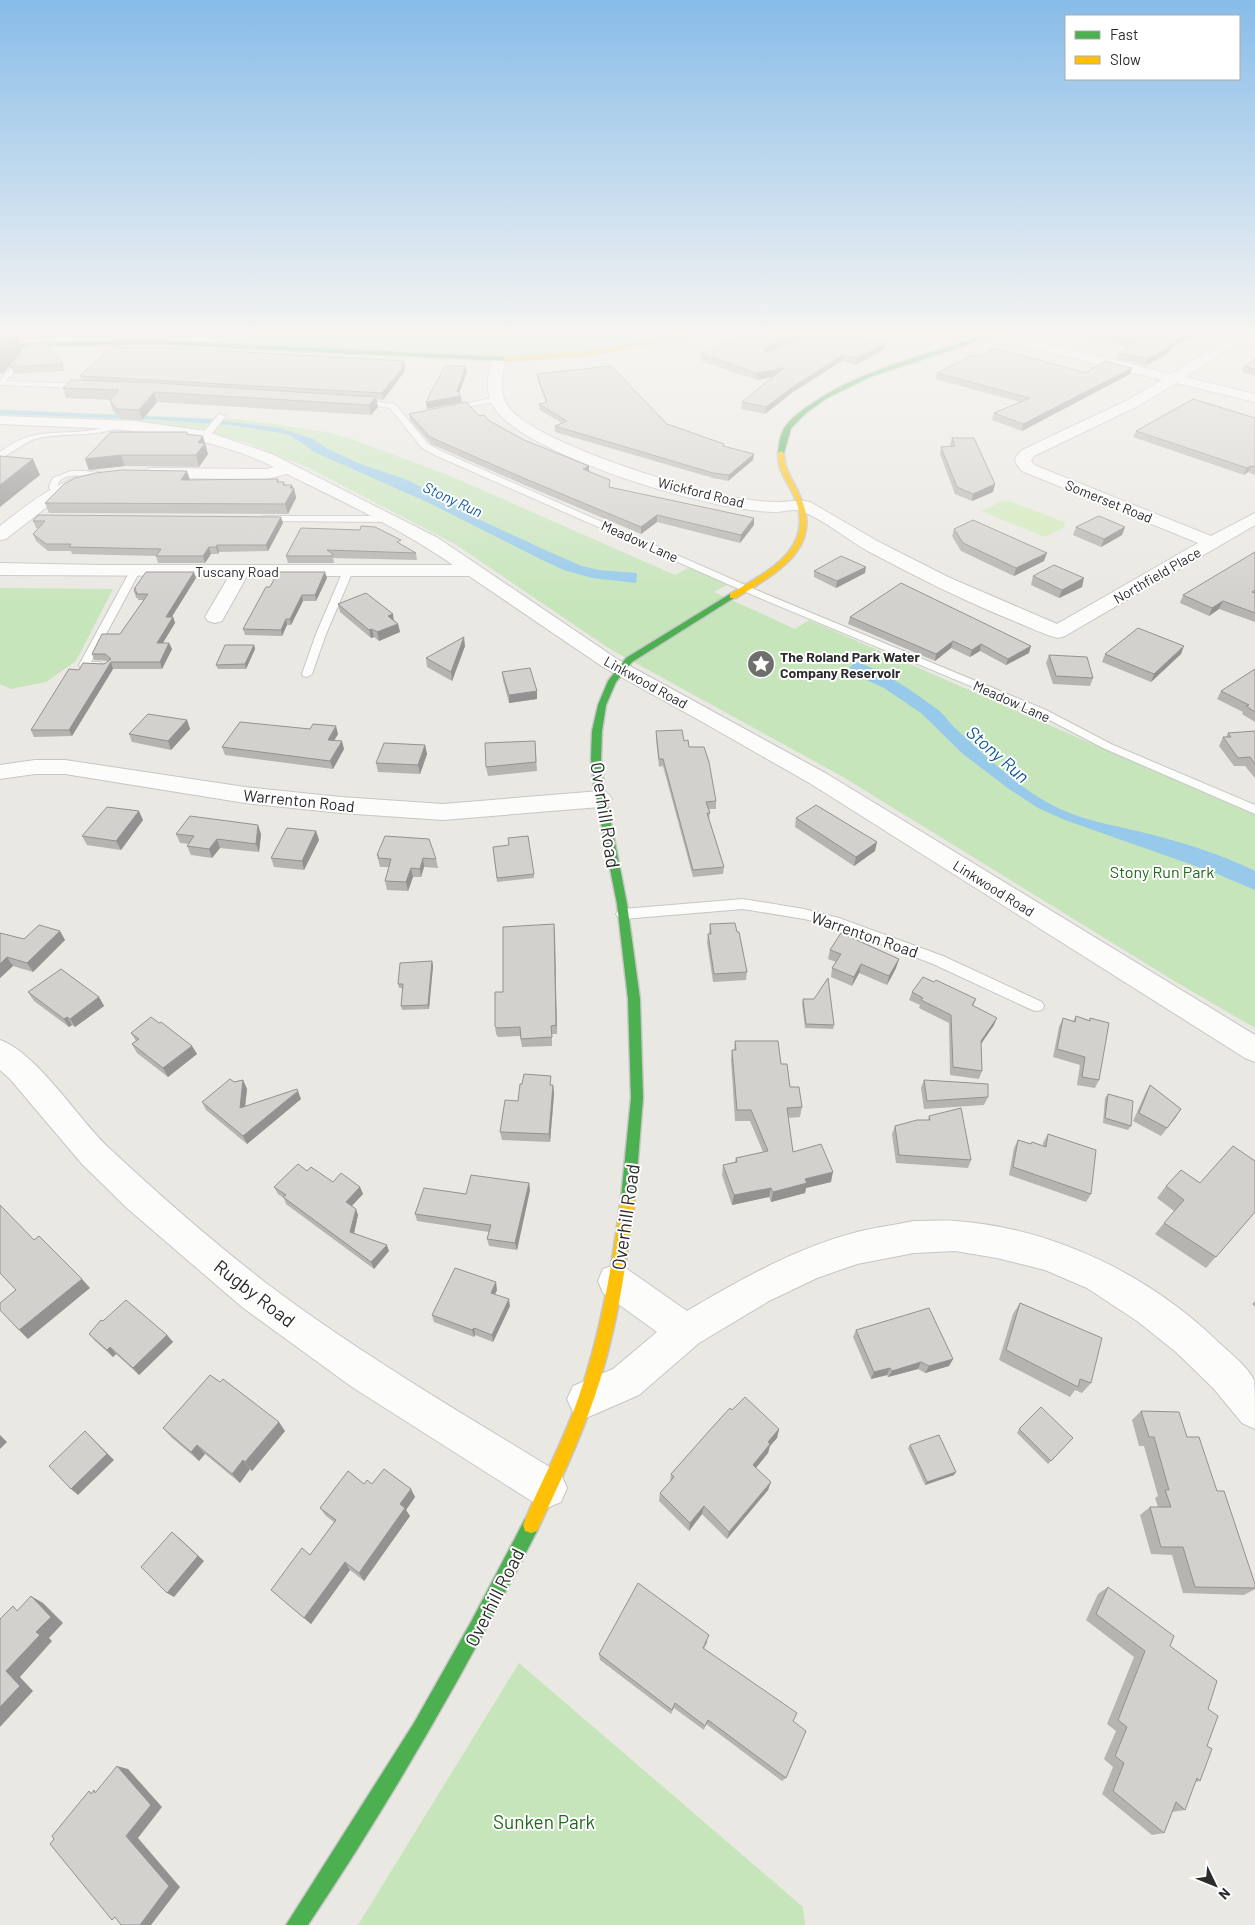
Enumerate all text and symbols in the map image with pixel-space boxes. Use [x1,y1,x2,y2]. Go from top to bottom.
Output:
legend [1065,15,1240,80]
text: Fast [1110,25,1138,43]
text: Slow [1110,50,1141,68]
street label: Wickford Road [656,473,746,511]
street label: Somerset Road [1063,476,1155,526]
water label: Stony Run [420,477,486,521]
street label: Meadow Lane [599,516,681,566]
street label: Northfield Place [1110,543,1204,607]
street label: Tuscany Road [195,563,279,580]
place label: The Roland Park Water Company Reservoir [780,648,921,681]
place icon: The Roland Park Water Company Reservoir [746,649,776,679]
street label: Linkwood Road [601,652,691,712]
street label: Meadow Lane [971,676,1053,726]
water label: Stony Run [962,721,1034,787]
street label: Overhill Road [586,760,626,870]
street label: Warrenton Road [242,785,356,815]
street label: Linkwood Road [950,856,1038,920]
park label: Stony Run Park [1110,862,1214,881]
street label: Warrenton Road [809,907,921,961]
street label: Overhill Road [606,1162,644,1272]
street label: Rugby Road [210,1254,300,1332]
street label: Overhill Road [459,1544,529,1650]
park label: Sunken Park [493,1810,595,1833]
north arrow [1190,1860,1240,1910]
text: N [1215,1885,1234,1903]

